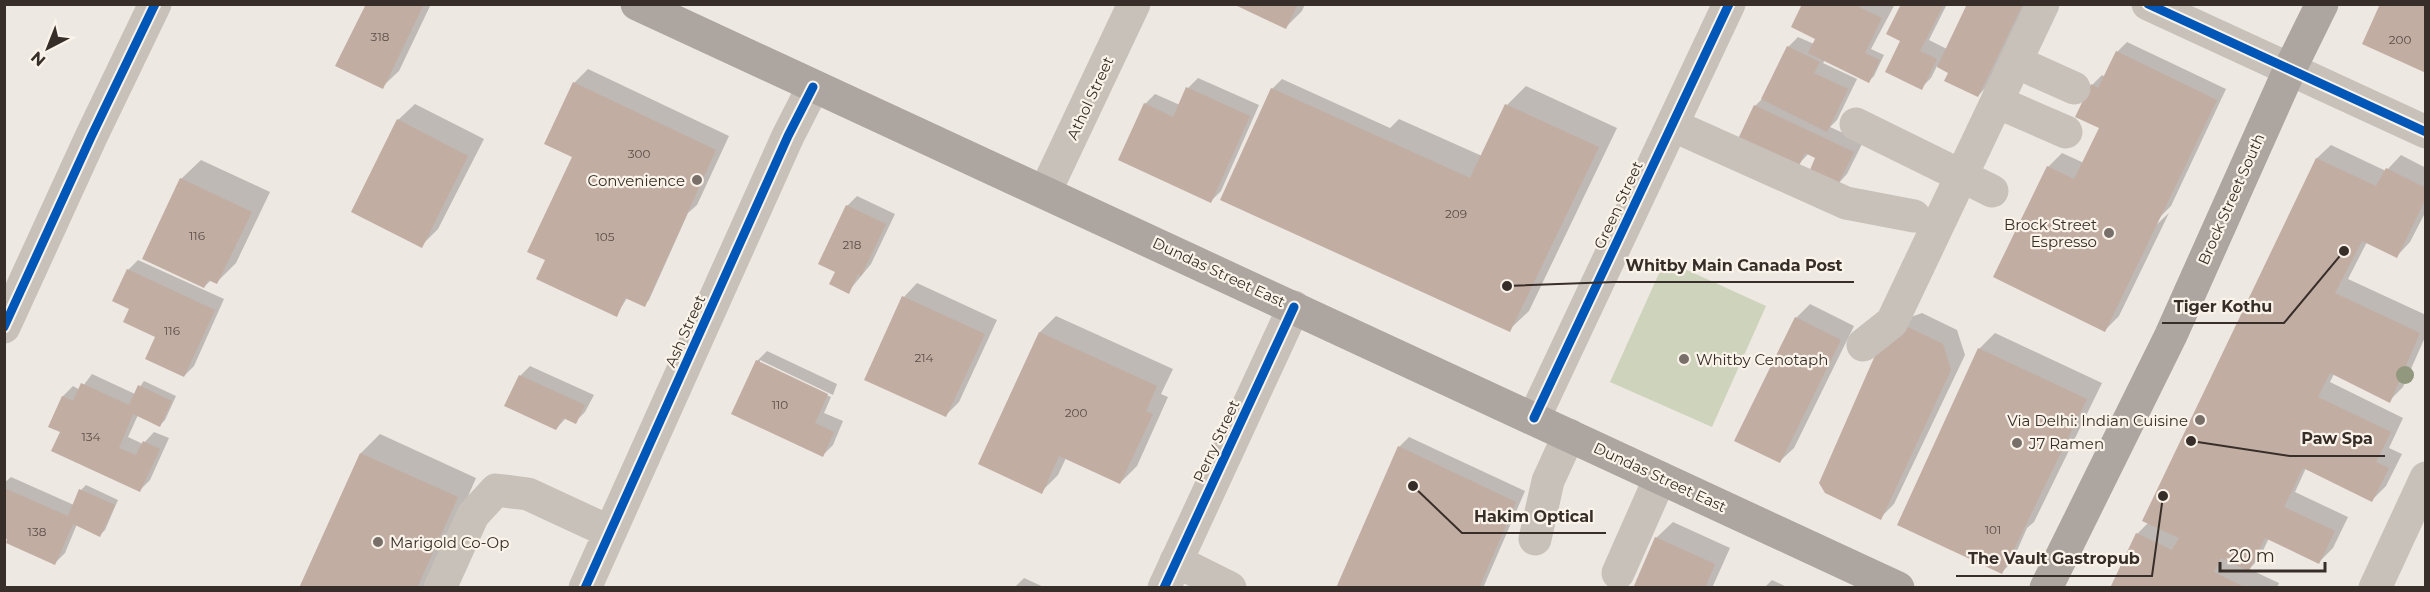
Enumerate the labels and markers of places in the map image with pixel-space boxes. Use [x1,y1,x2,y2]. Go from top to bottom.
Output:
place label: Convenience [588,171,685,190]
marker: Convenience [690,173,704,187]
place label: Brock Street Espresso [2004,215,2097,251]
marker: Brock Street Espresso [2102,226,2116,240]
callout: Whitby Main Canada Post [1613,248,1854,282]
callout: Tiger Kothu [2162,289,2284,323]
place label: Whitby Cenotaph [1696,350,1828,369]
marker: Whitby Cenotaph [1677,352,1691,366]
place label: Via Delhi: Indian Cuisine [2007,411,2188,430]
marker: Via Delhi: Indian Cuisine [2193,413,2207,427]
callout: Paw Spa [2290,422,2385,456]
place label: J7 Ramen [2028,434,2104,453]
marker: J7 Ramen [2010,436,2024,450]
callout: Hakim Optical [1462,499,1606,533]
place label: Marigold Co-Op [390,533,509,552]
marker: Marigold Co-Op [371,535,385,549]
callout: The Vault Gastropub [1956,542,2152,576]

